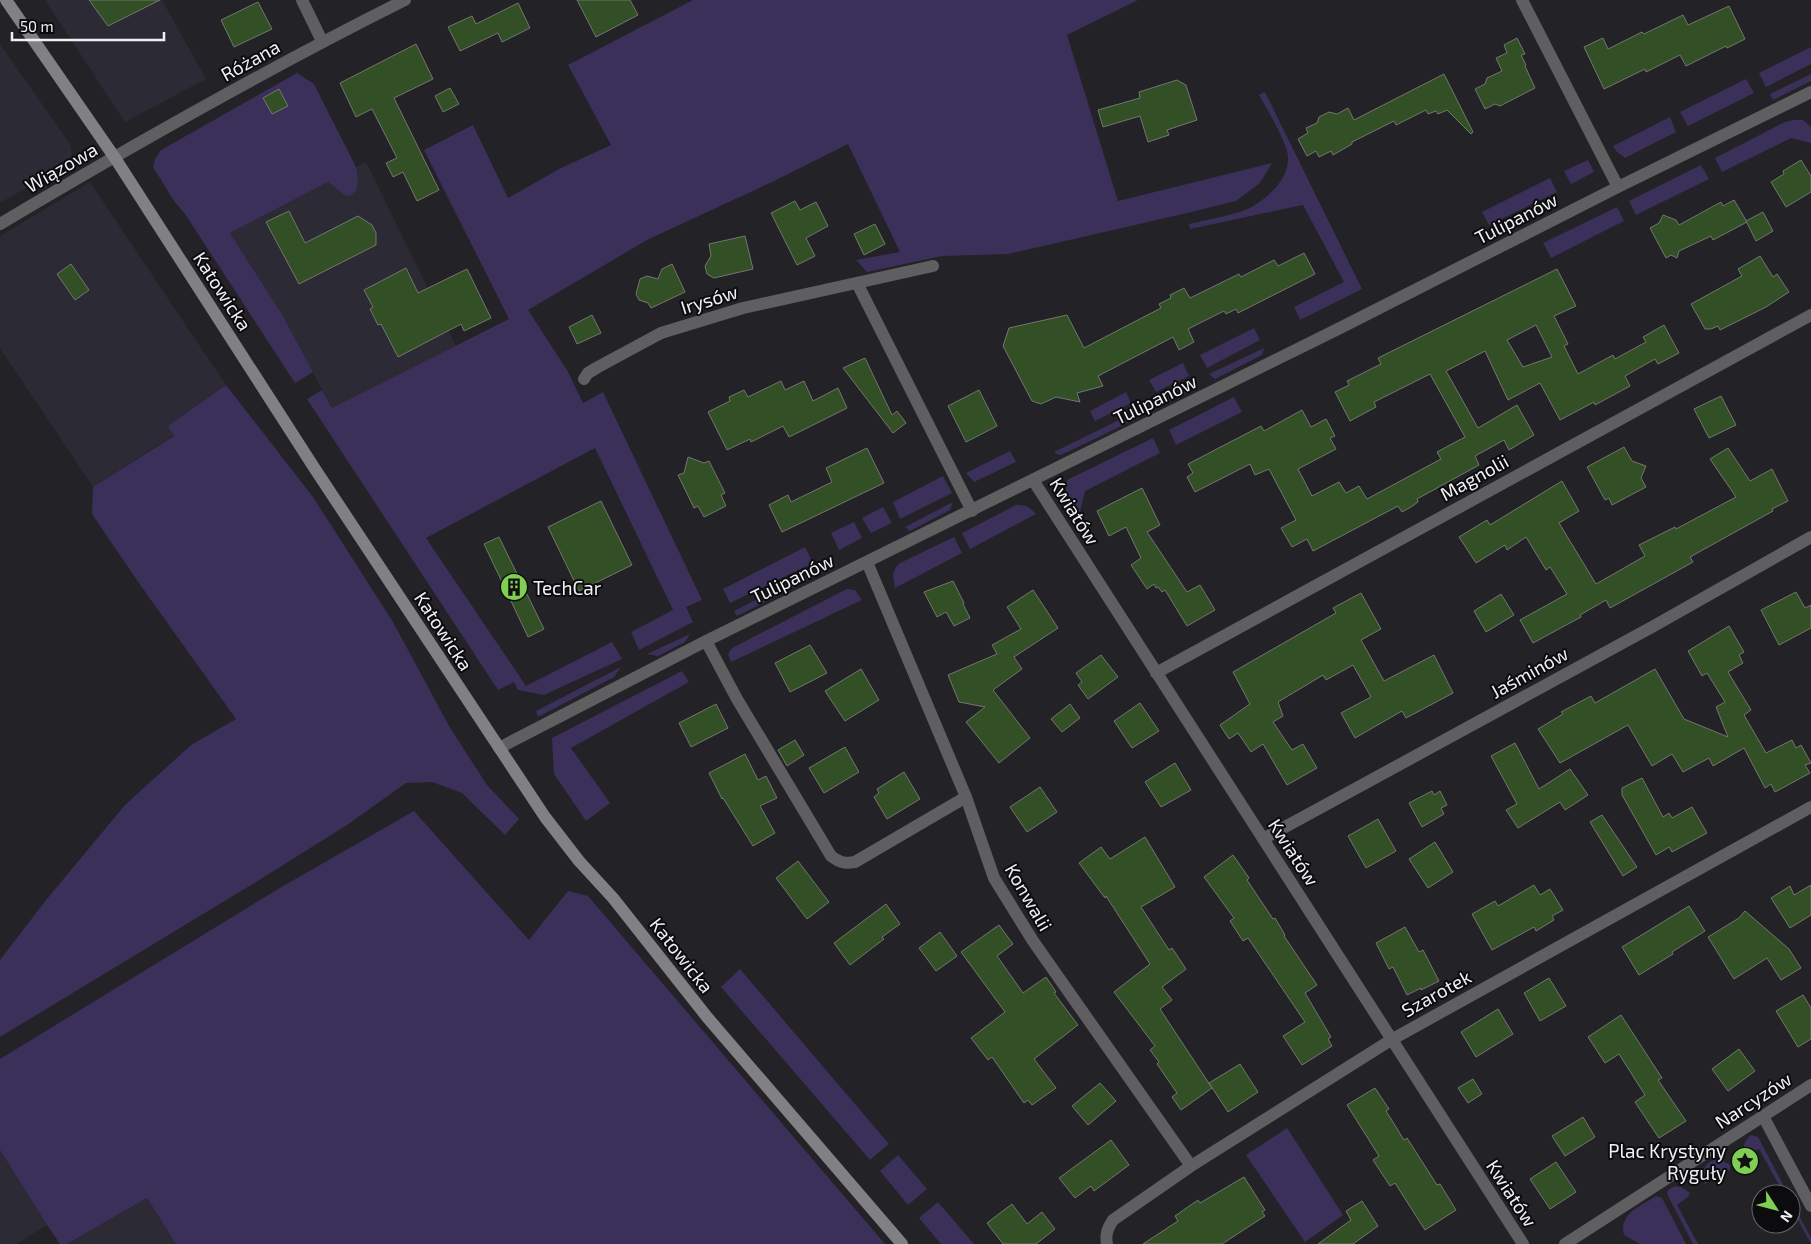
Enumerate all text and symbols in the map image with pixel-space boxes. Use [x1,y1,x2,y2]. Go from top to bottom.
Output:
scale bar [12,10,165,42]
text: 50 m [20,17,54,35]
street label: Różana [216,34,284,86]
street label: Wiązowa [21,137,101,197]
street label: Tulipanów [1471,187,1561,249]
street label: Katowicka [189,247,257,335]
street label: Irysów [678,279,741,319]
street label: Tulipanów [1110,369,1201,429]
street label: Magnolii [1436,449,1512,505]
street label: Kwiatów [1045,473,1105,549]
street label: Tulipanów [747,548,838,608]
building icon: TechCar [499,572,529,602]
place label: TechCar [533,576,602,599]
street label: Katowicka [410,587,478,675]
street label: Jaśminów [1486,641,1572,703]
street label: Kwiatów [1264,814,1324,890]
street label: Konwalii [1001,859,1057,935]
street label: Katowicka [645,913,719,997]
street label: Szarotek [1397,964,1475,1021]
street label: Narcyzów [1710,1067,1796,1133]
place label: Plac Krystyny Ryguły [1608,1139,1726,1184]
place icon: Plac Krystyny Ryguły [1730,1146,1760,1176]
street label: Kwiatów [1482,1155,1542,1231]
north arrow [1751,1184,1801,1234]
text: N [1777,1208,1797,1226]

